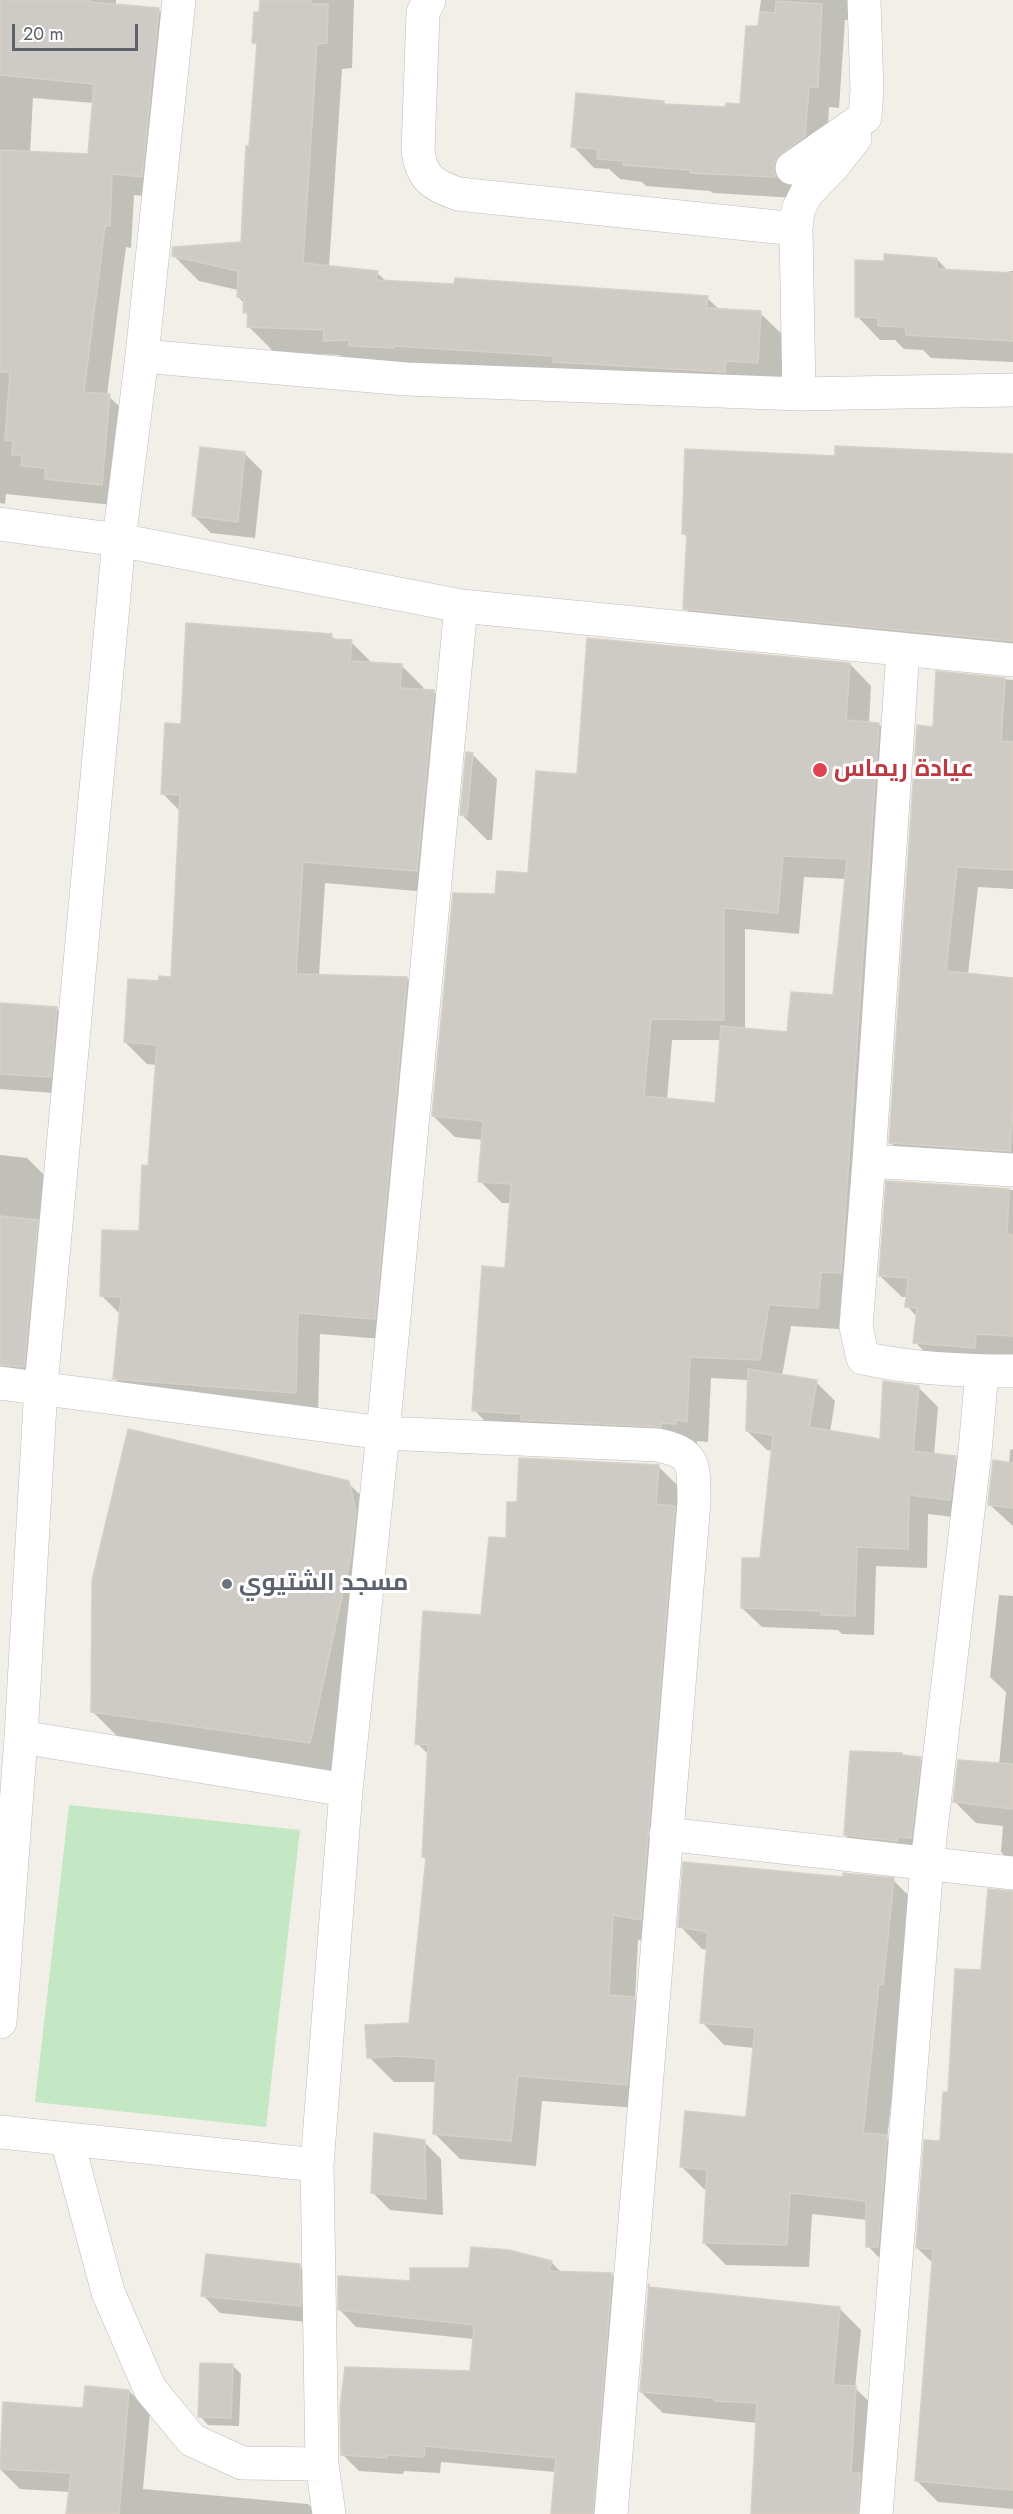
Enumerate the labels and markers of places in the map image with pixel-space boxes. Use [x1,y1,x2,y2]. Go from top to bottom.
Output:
place label: عيادة ريماس [834,756,974,784]
marker: عيادة ريماس [811,761,829,779]
place label: مسجد الشتيوي [239,1570,408,1598]
marker: مسجد الشتيوي [220,1577,234,1591]

